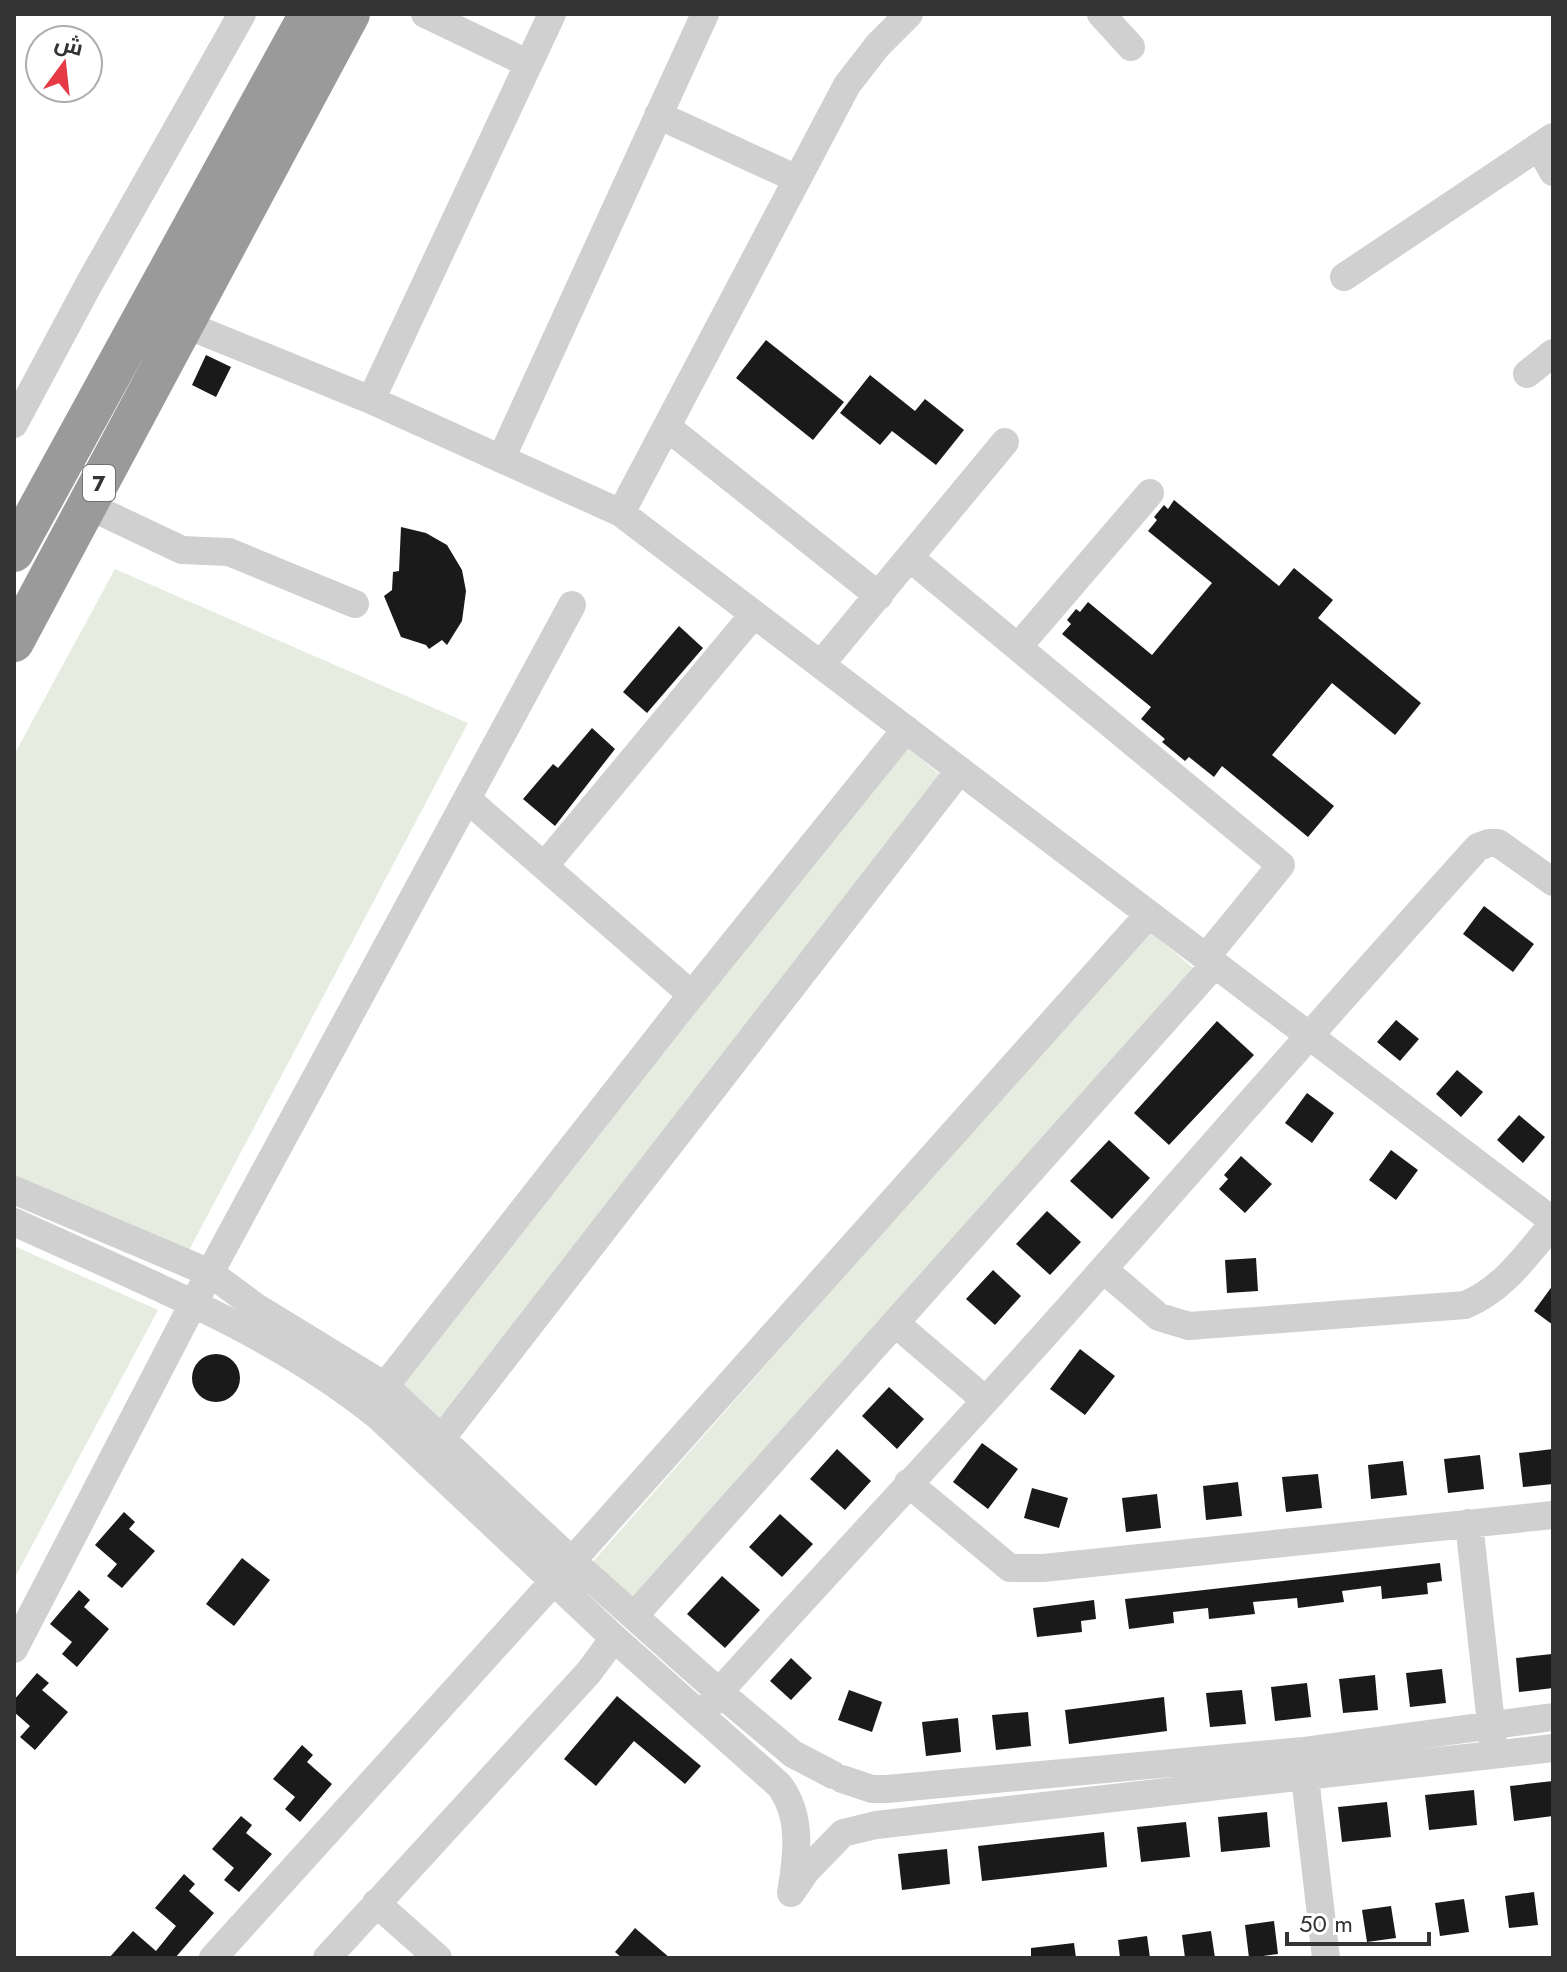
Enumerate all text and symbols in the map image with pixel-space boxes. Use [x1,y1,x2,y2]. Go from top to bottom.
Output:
north arrow [24,24,104,104]
text: ش [51,26,87,64]
road number: 7 [83,465,115,501]
scale bar [1287,1896,1429,1946]
text: 50 m [1299,1906,1353,1941]

